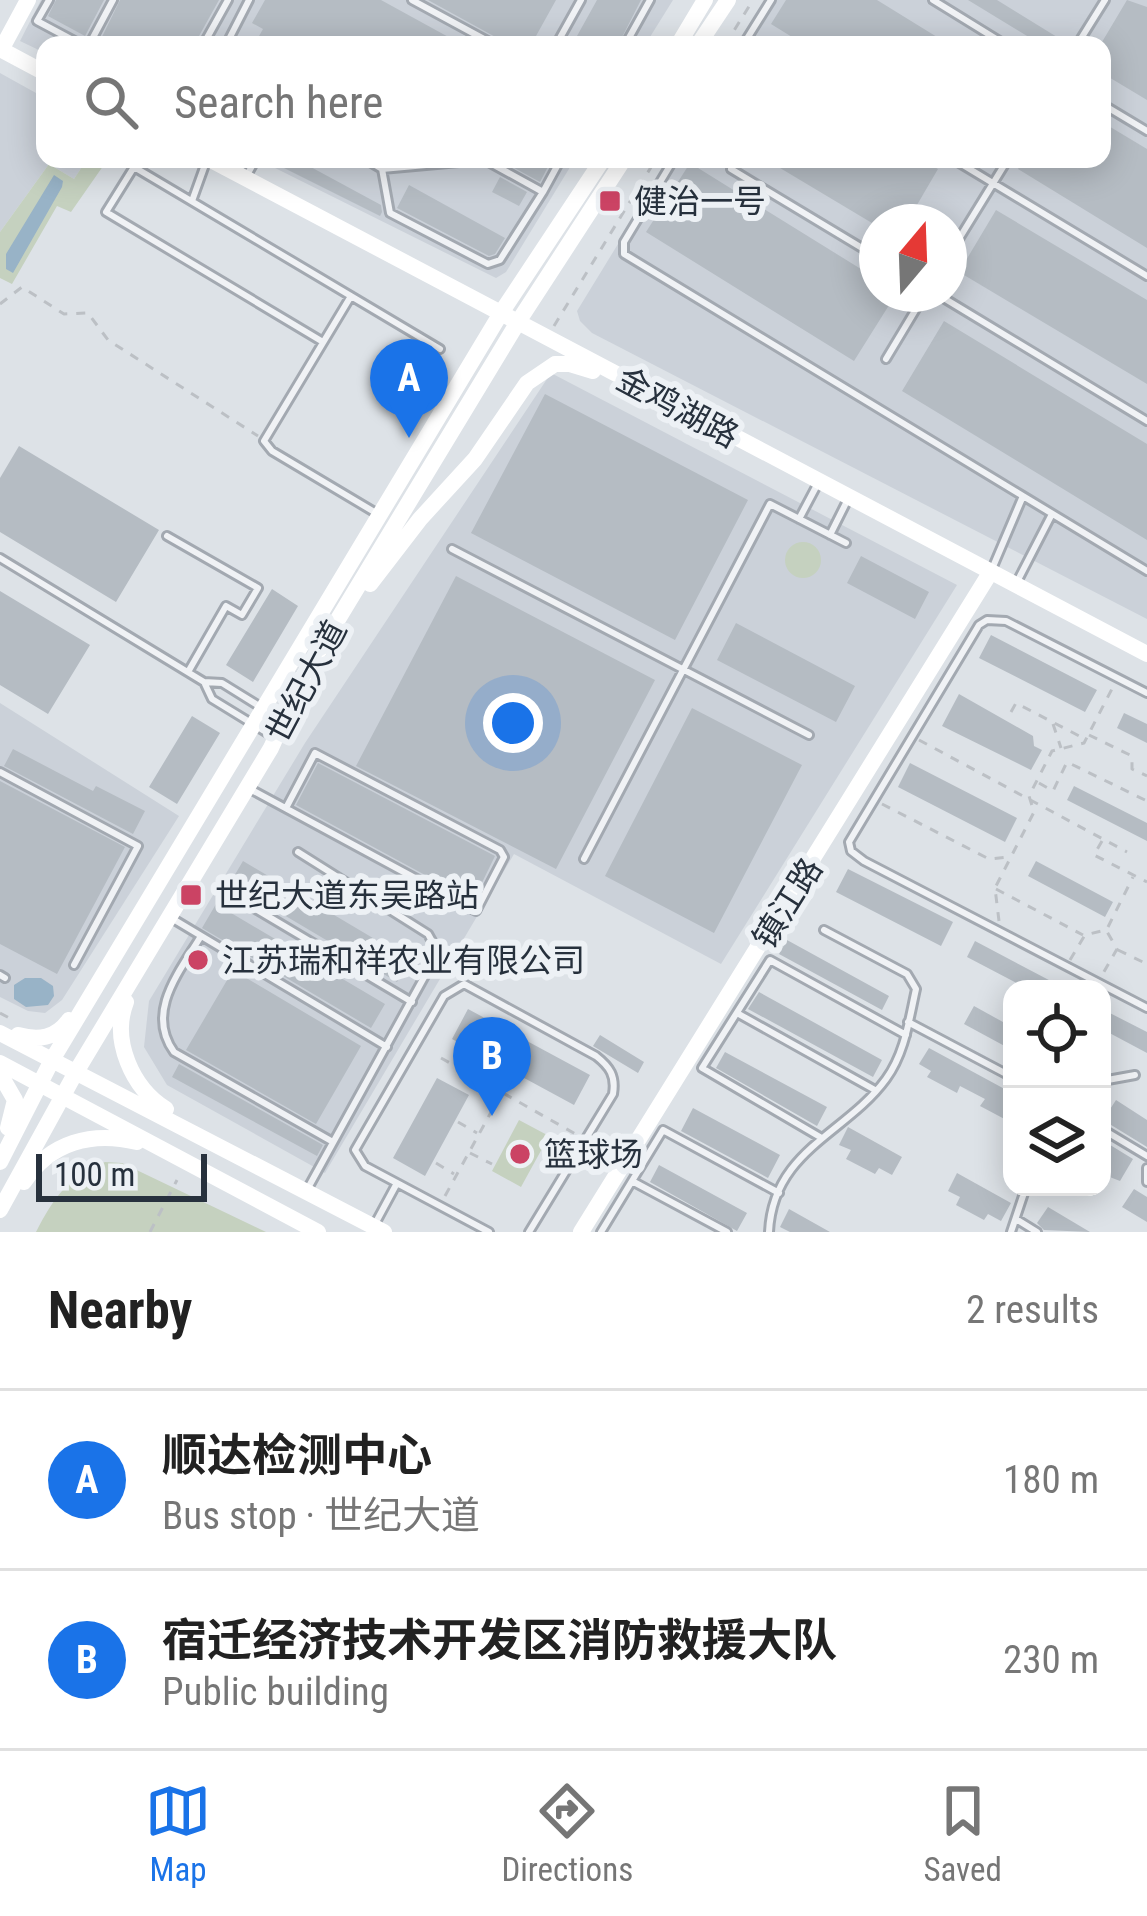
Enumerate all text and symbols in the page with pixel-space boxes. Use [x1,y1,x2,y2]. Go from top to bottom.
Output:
search box [36,36,1111,168]
icon: search [78,69,144,135]
text: Search here [174,76,383,129]
place label: 健治一号 [634,182,766,221]
marker: 健治一号 [597,188,623,214]
north arrow [859,204,967,312]
pin: A [370,339,448,438]
street label: 金鸡湖路 [610,359,745,456]
street label: 世纪大道 [258,614,355,749]
your location [483,693,543,753]
street label: 镇江路 [745,851,830,956]
place label: 世纪大道东吴路站 [215,876,479,915]
marker: 世纪大道东吴路站 [178,882,204,908]
place label: 江苏瑞和祥农业有限公司 [222,941,585,980]
marker: 江苏瑞和祥农业有限公司 [185,947,211,973]
map controls [1003,980,1111,1196]
button: locate [1003,980,1111,1088]
pin: B [453,1017,531,1116]
button: layers [1003,1088,1111,1196]
place label: 篮球场 [544,1135,643,1174]
marker: 篮球场 [507,1141,533,1167]
scale bar [36,1148,207,1201]
text: 100 m [54,1155,135,1194]
text: Nearby [48,1281,192,1340]
text: 2 results [966,1287,1099,1333]
text: 顺达检测中心 [162,1429,432,1482]
text: A [75,1457,99,1503]
text: 180 m [1003,1457,1099,1503]
text: Bus stop · 世纪大道 [162,1493,480,1539]
text: 宿迁经济技术开发区消防救援大队 [162,1614,837,1667]
text: B [76,1637,98,1683]
text: 230 m [1003,1637,1099,1683]
text: Public building [162,1669,389,1715]
tab: Map [145,1778,211,1889]
tab: Directions [501,1778,633,1889]
tab: Saved [923,1778,1002,1889]

